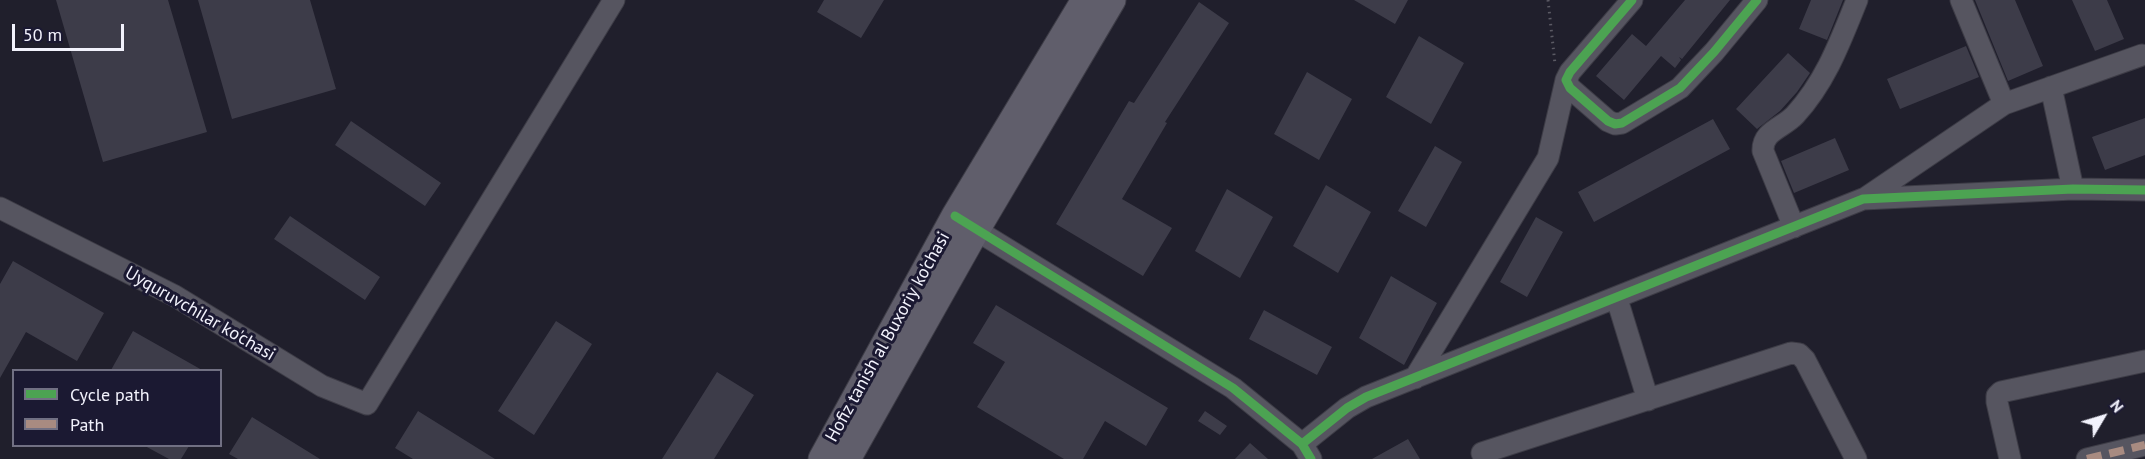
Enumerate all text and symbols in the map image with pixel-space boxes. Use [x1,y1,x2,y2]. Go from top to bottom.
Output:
scale bar [15,12,128,50]
text: 50 m [23,23,62,46]
street label: Hofiz tanish al Buxoriy ko'chasi [821,228,955,446]
street label: Uyquruvchilar ko'chasi [121,262,279,366]
legend [12,369,222,447]
text: Cycle path [70,383,150,406]
north arrow [2073,387,2133,447]
text: N [2106,396,2128,416]
text: Path [70,413,104,436]

